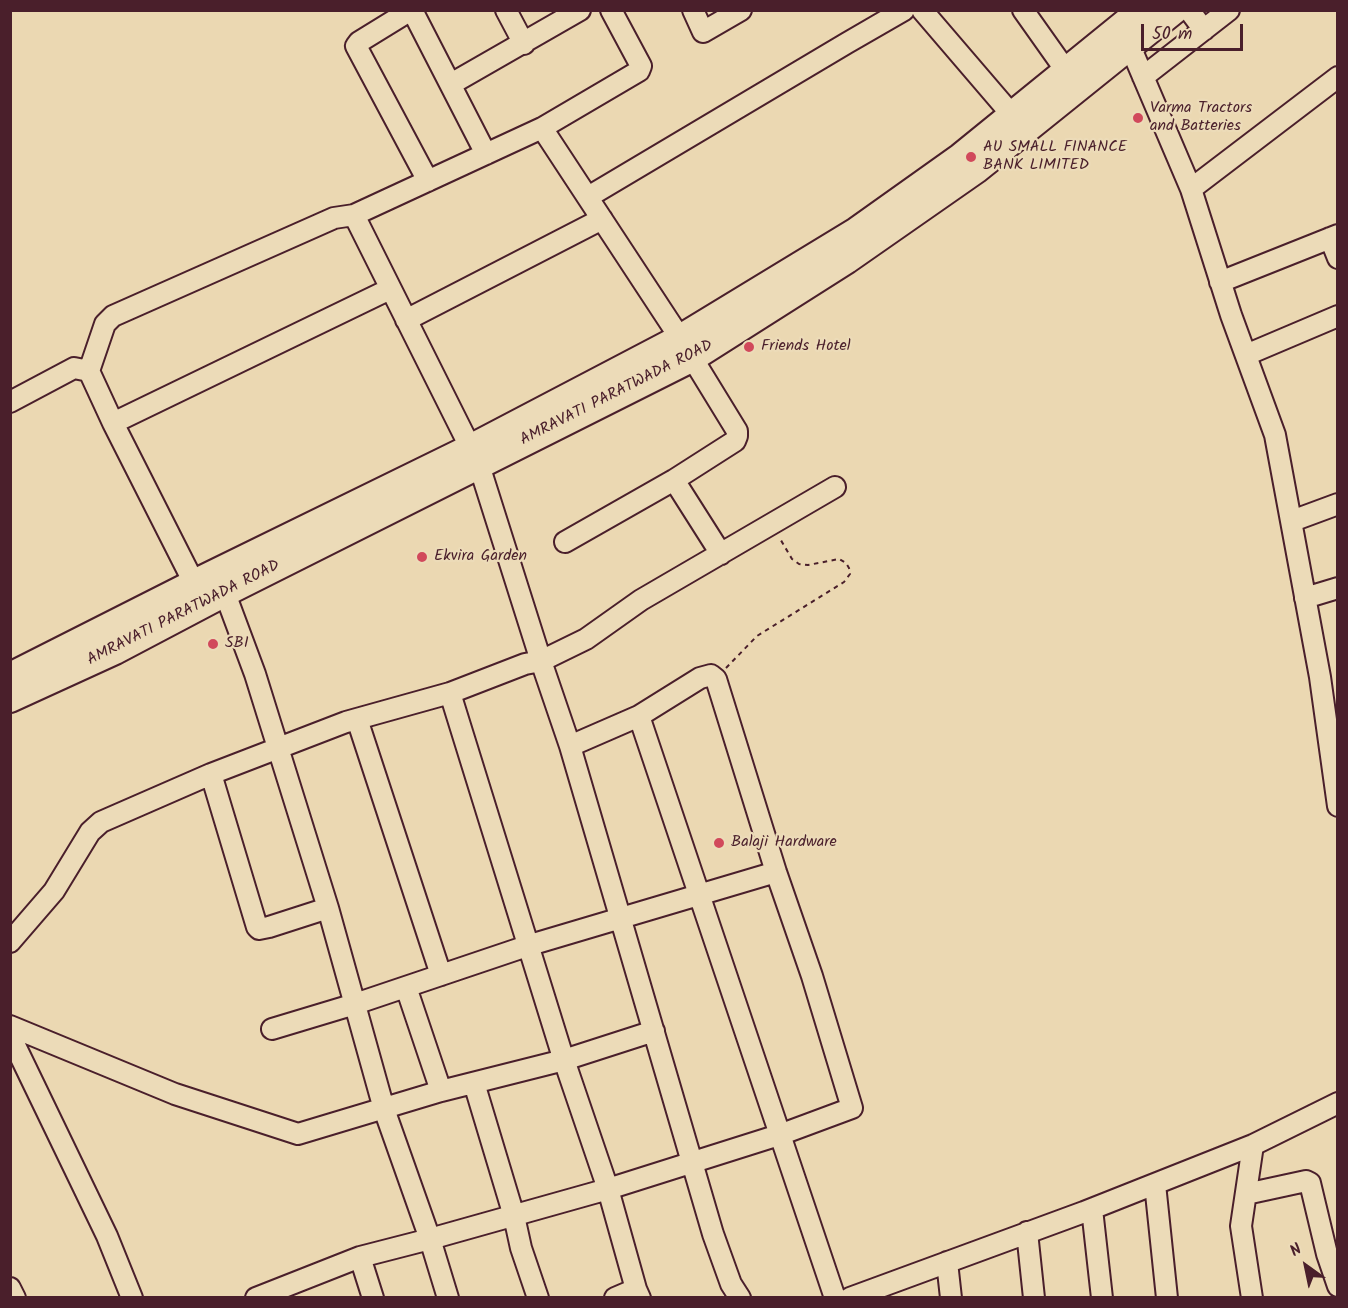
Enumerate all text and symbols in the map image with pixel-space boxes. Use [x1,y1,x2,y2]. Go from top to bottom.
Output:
scale bar [1144,12,1246,50]
text: 50 m [1152,20,1192,49]
place label: Varma Tractors and Batteries [1150,99,1252,137]
marker: Varma Tractors and Batteries [1131,111,1145,125]
place label: AU SMALL FINANCE BANK LIMITED [983,138,1127,176]
marker: AU SMALL FINANCE BANK LIMITED [964,150,978,164]
street label: AMRAVATI PARATWADA ROAD [518,337,716,451]
place label: Friends Hotel [761,337,851,357]
marker: Friends Hotel [742,340,756,354]
place label: Ekvira Garden [434,547,527,567]
marker: Ekvira Garden [415,550,429,564]
street label: AMRAVATI PARATWADA ROAD [85,557,283,671]
place label: SBI [225,634,249,654]
marker: SBI [206,637,220,651]
place label: Balaji Hardware [731,833,837,853]
marker: Balaji Hardware [712,836,726,850]
north arrow [1276,1236,1336,1296]
text: N [1285,1237,1307,1264]

